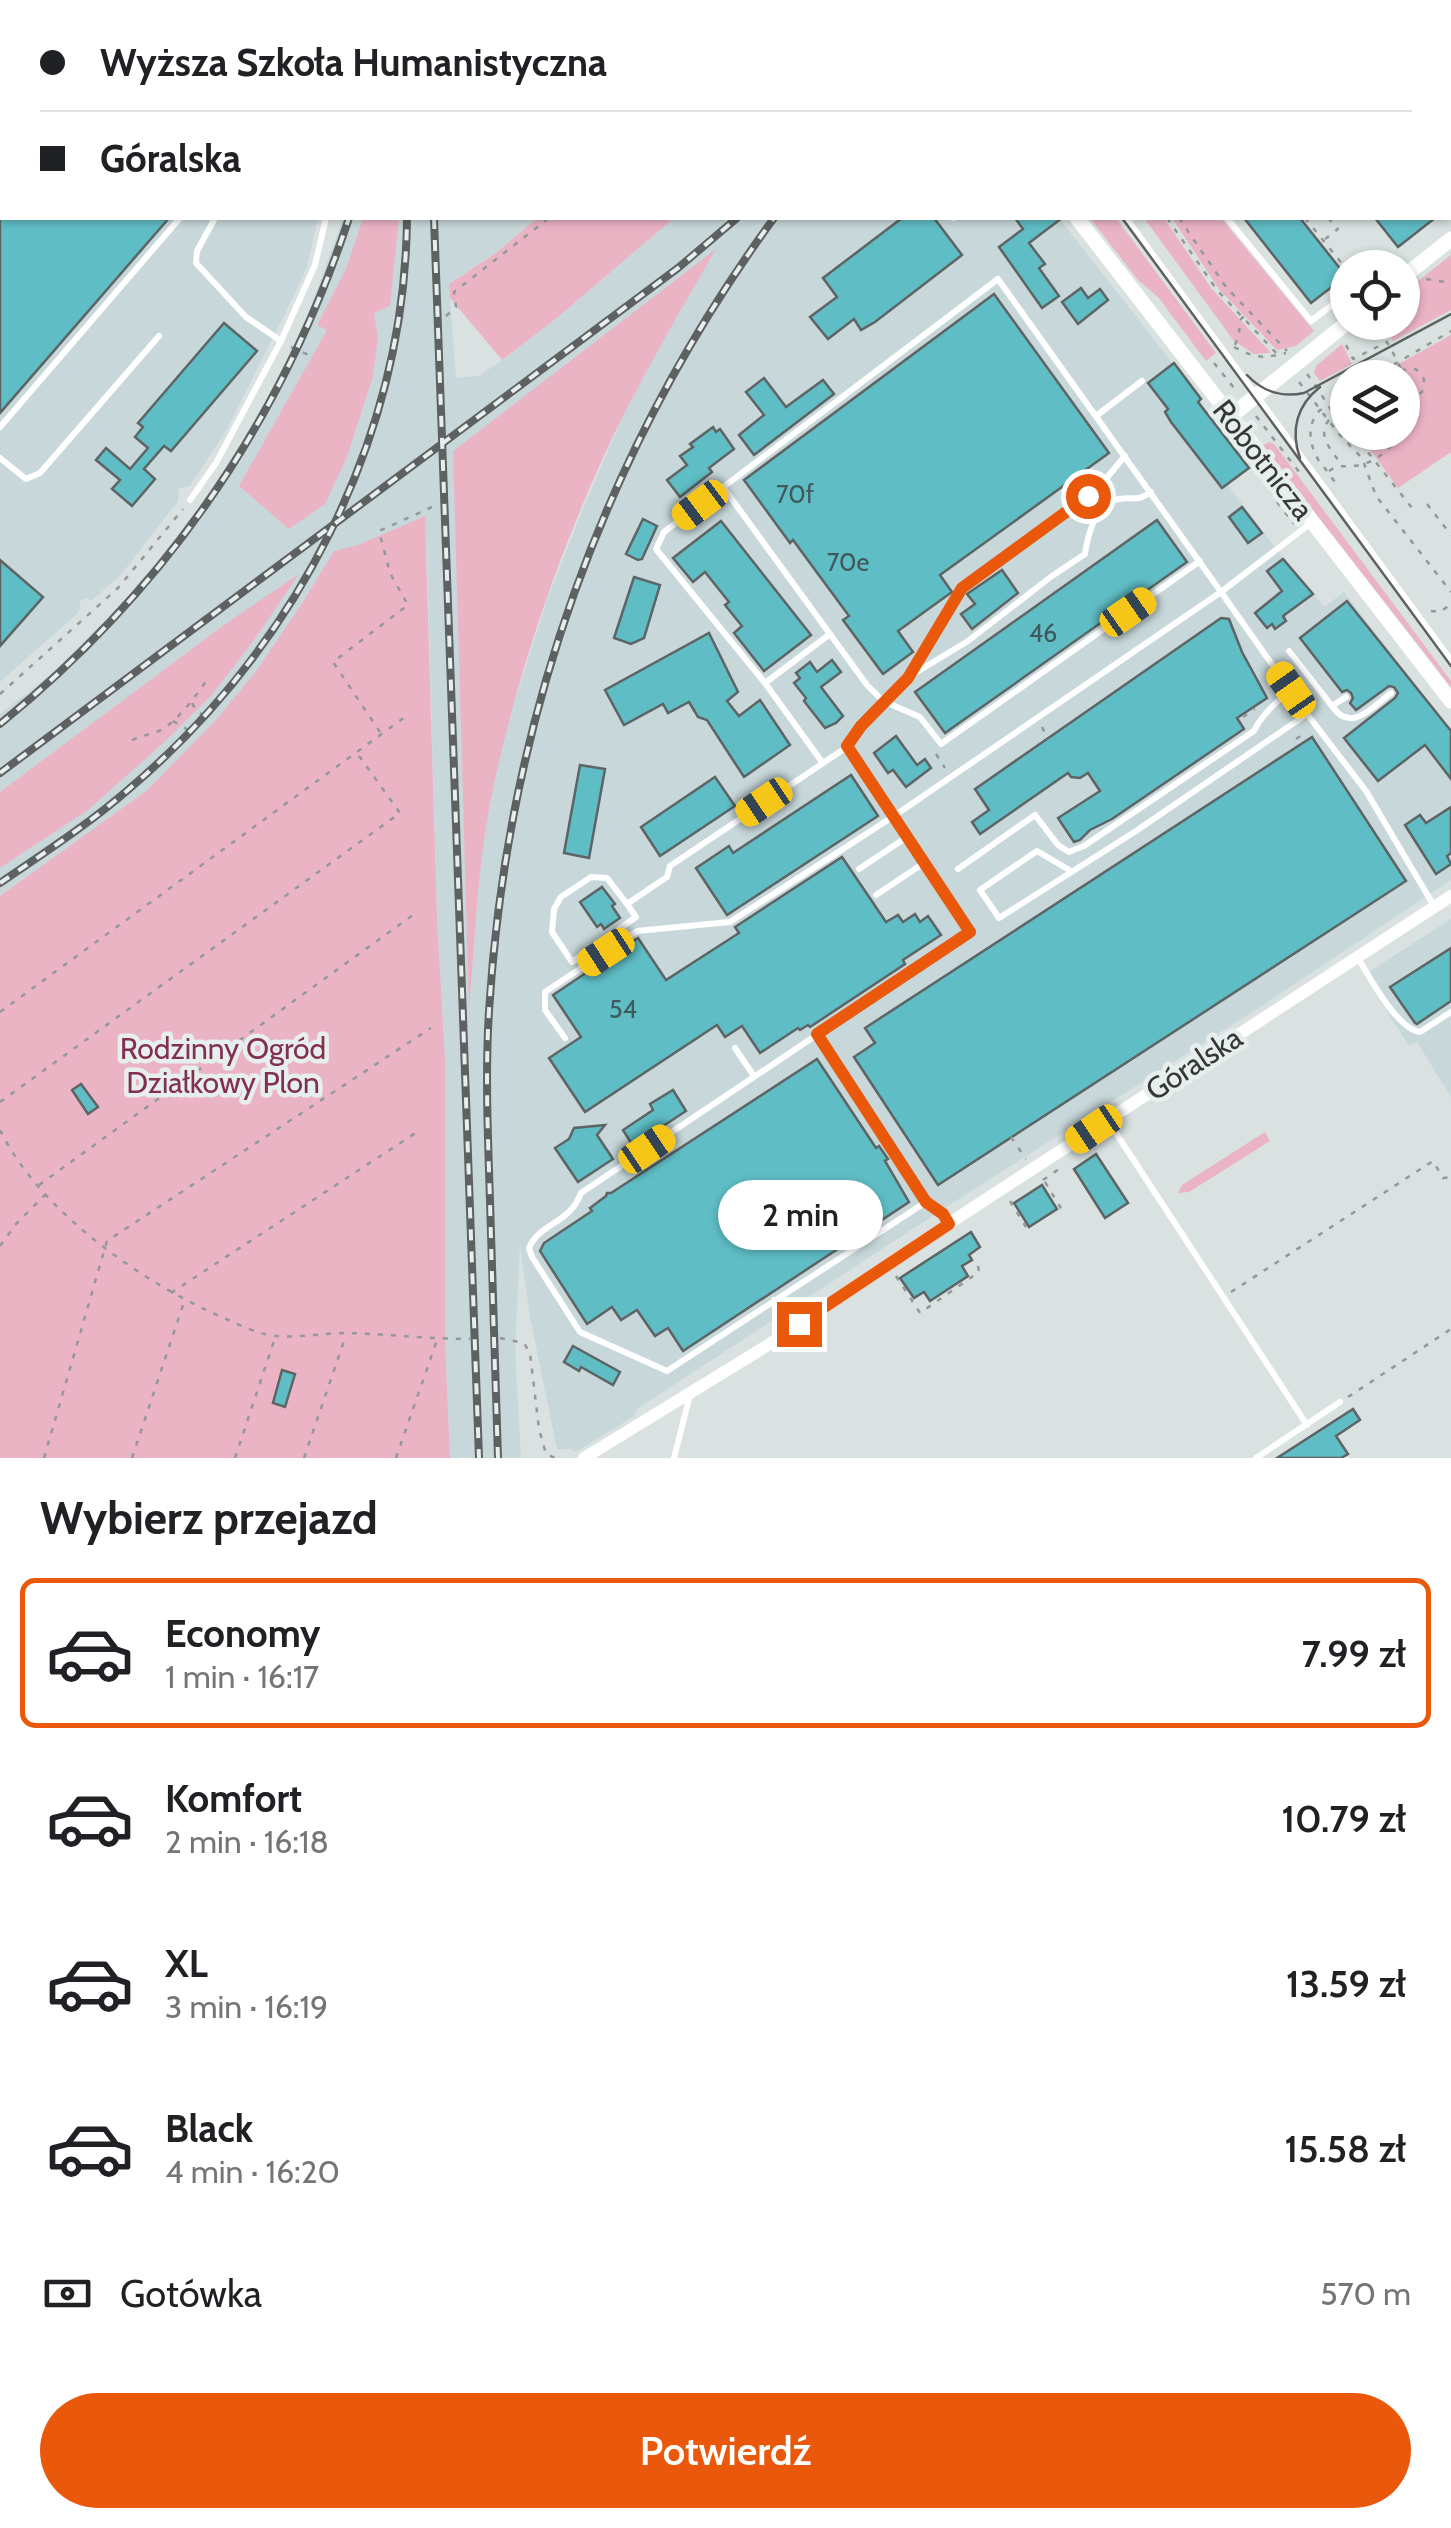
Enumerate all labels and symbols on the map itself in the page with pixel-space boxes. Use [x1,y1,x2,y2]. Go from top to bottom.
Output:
street label: Robotnicza [1205,392,1322,528]
route start [1066,474,1111,519]
car [667,475,733,535]
house number: 70f [776,479,814,509]
house number: 70e [827,547,869,577]
car [1095,583,1161,641]
house number: 46 [1029,618,1057,648]
car [1262,657,1320,723]
car [731,773,797,831]
car [573,923,639,981]
house number: 54 [609,994,637,1024]
street label: Góralska [1139,1019,1249,1108]
park label: Rodzinny Ogród Działkowy Plon [120,1030,326,1101]
car [1061,1100,1127,1158]
car [614,1120,680,1178]
callout: 2 min [716,1179,882,1249]
route end [777,1302,822,1347]

